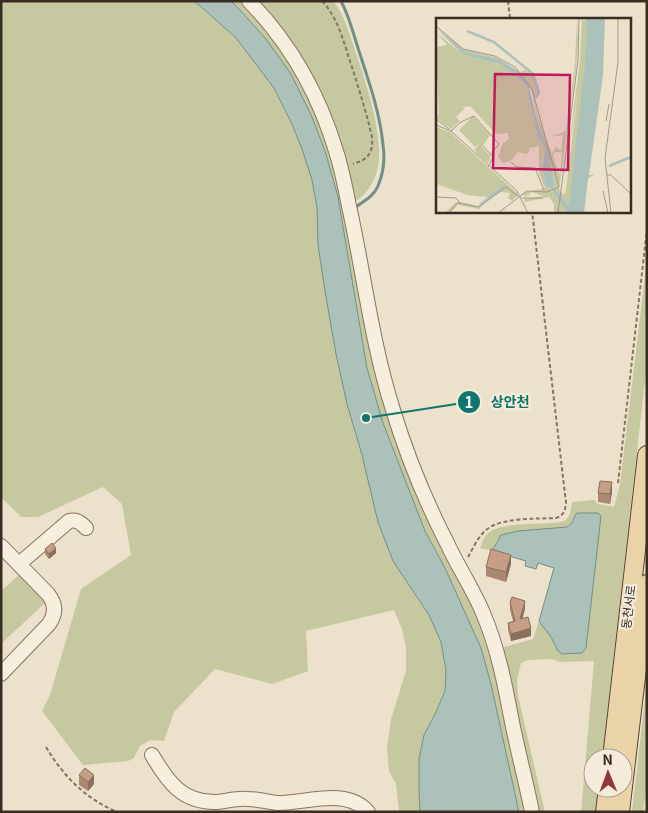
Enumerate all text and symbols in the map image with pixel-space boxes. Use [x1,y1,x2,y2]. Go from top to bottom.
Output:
inset map [436,18,630,212]
callout: 상안천 [456,388,540,417]
text: 1 [465,391,473,412]
text: 상안천 [491,391,529,411]
street label: 동천서로 [616,584,639,630]
north arrow [583,748,633,798]
text: N [602,749,613,769]

